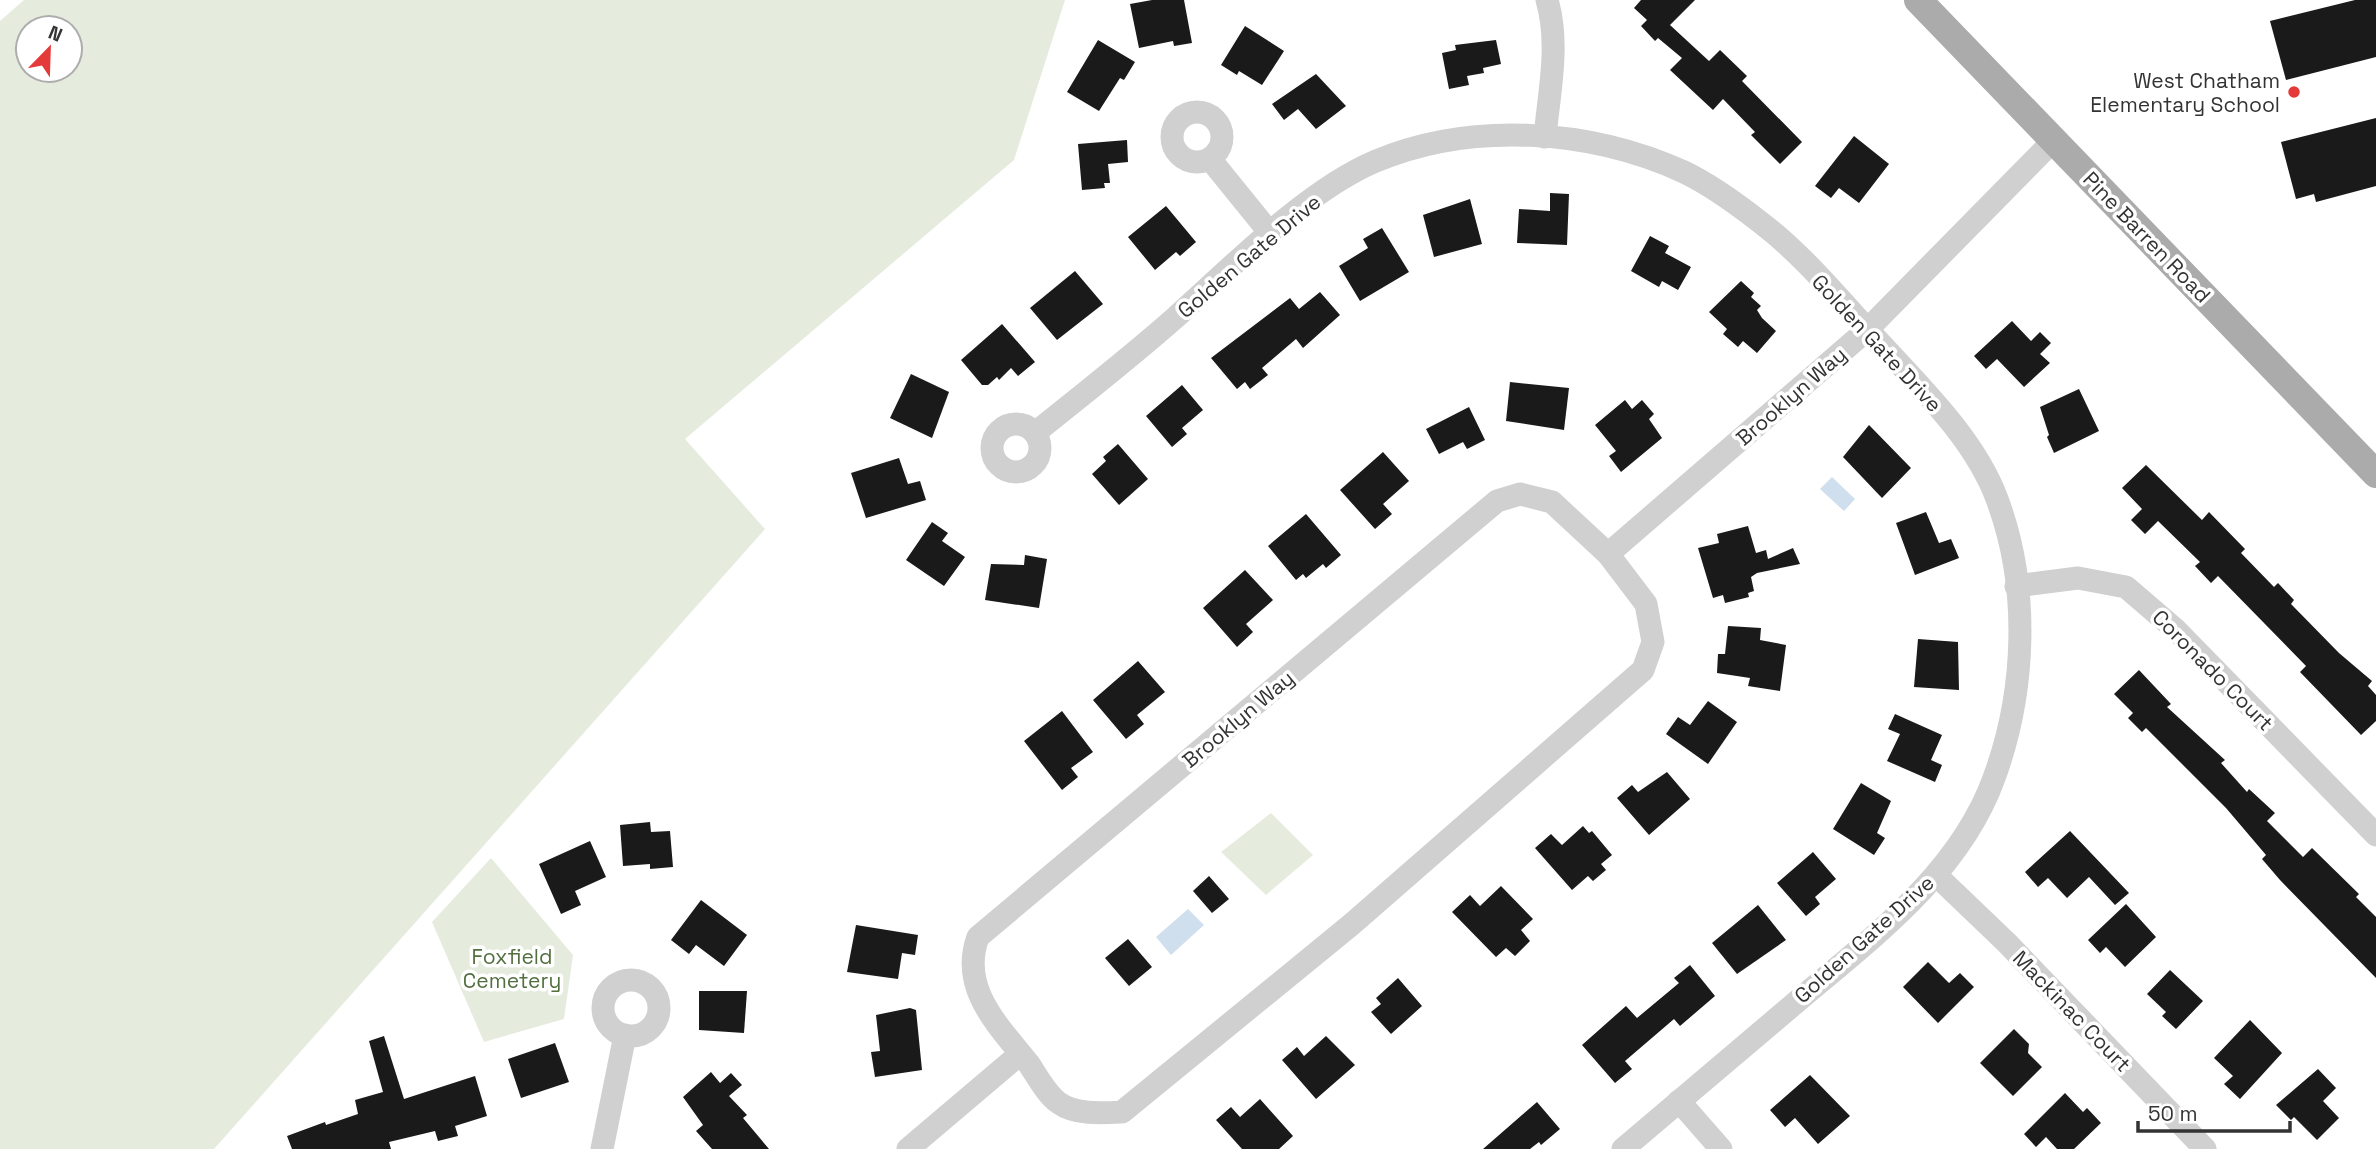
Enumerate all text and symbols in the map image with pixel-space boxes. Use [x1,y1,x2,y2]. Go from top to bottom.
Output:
north arrow [14,14,84,84]
text: N [45,20,66,48]
place label: West Chatham Elementary School [2090,67,2280,118]
marker: West Chatham Elementary School [2286,84,2302,100]
street label: Pine Barren Road [2078,166,2216,308]
street label: Golden Gate Drive [1172,188,1326,324]
street label: Golden Gate Drive [1806,268,1948,418]
street label: Brooklyn Way [1730,341,1852,451]
street label: Coronado Court [2147,604,2279,736]
street label: Brooklyn Way [1177,664,1299,774]
street label: Golden Gate Drive [1788,869,1940,1009]
park label: Foxfield Cemetery [463,943,561,994]
street label: Mackinac Court [2007,945,2137,1077]
scale bar [2138,1090,2290,1134]
text: 50 m [2148,1100,2198,1127]

